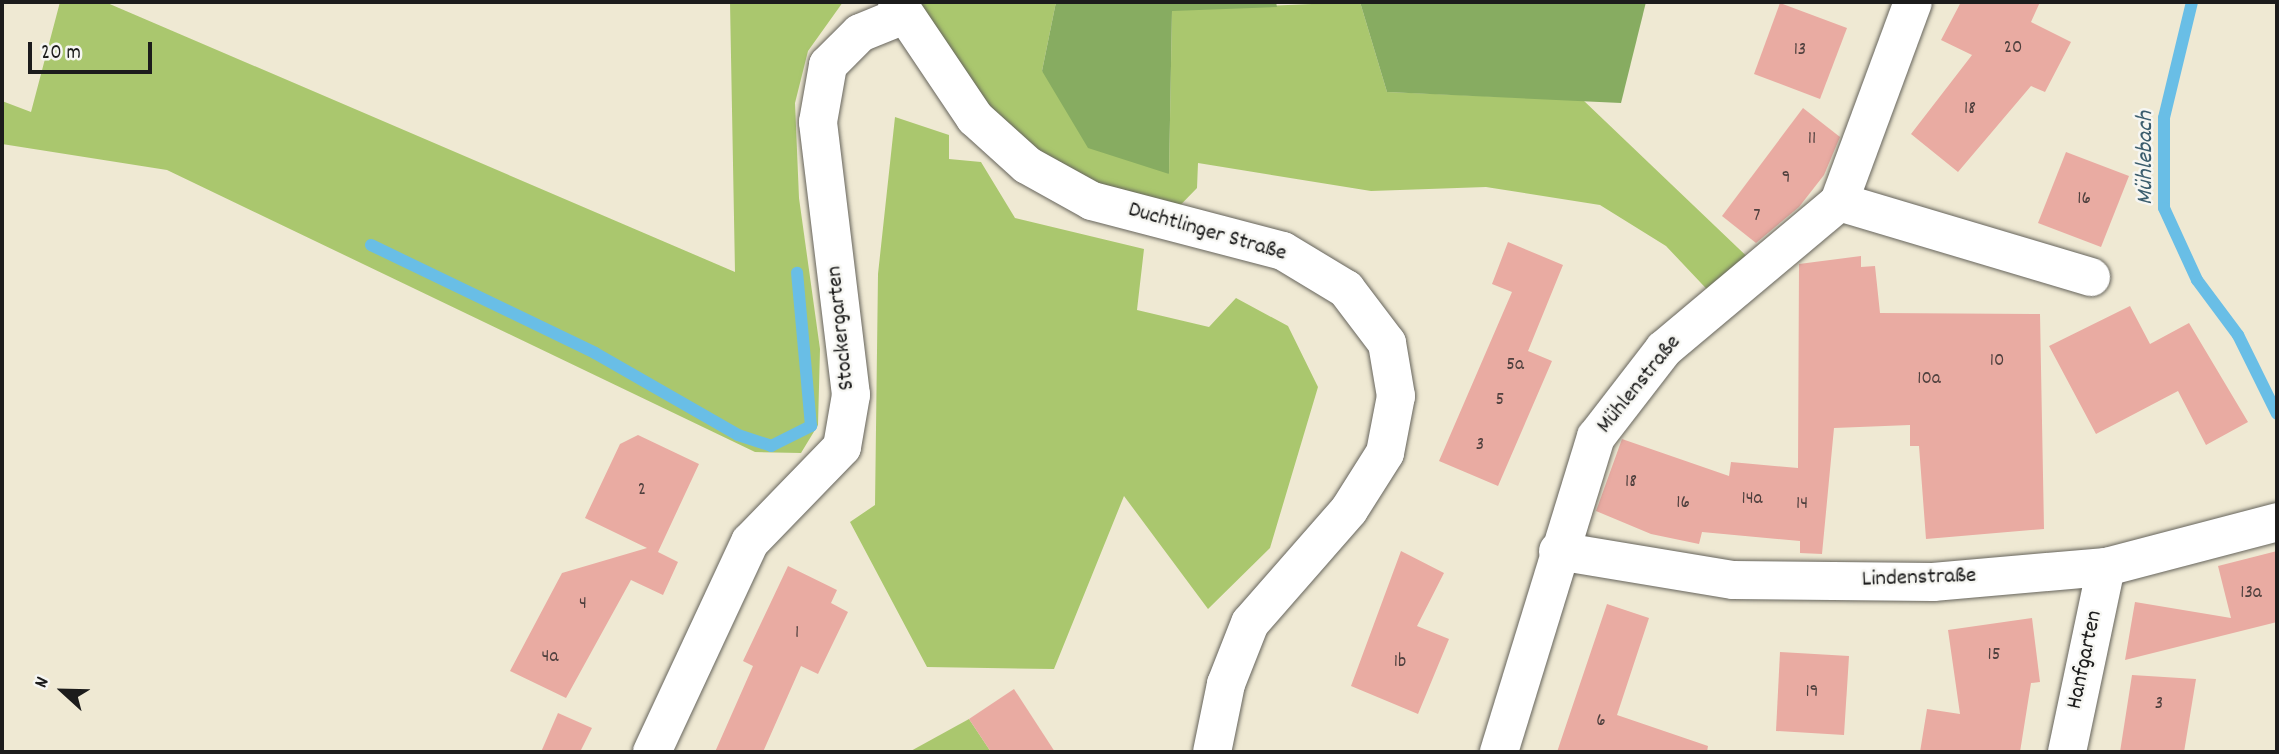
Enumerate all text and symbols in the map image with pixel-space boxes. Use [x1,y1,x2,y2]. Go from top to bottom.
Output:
scale bar [32,28,156,72]
house number: 20 [2004,38,2022,60]
text: 20 m [41,39,81,69]
house number: 13 [1794,40,1806,62]
house number: 18 [1964,99,1976,121]
water label: Mühlebach [2133,111,2161,205]
house number: 11 [1808,129,1816,151]
house number: 9 [1782,168,1790,190]
house number: 16 [2077,189,2091,211]
street label: Duchtlinger Straße [1125,197,1289,269]
house number: 7 [1753,206,1761,228]
street label: Stockergarten [822,264,862,392]
street label: Mühlenstraße [1592,330,1688,440]
house number: 10 [1990,351,2004,373]
house number: 5a [1506,355,1524,377]
house number: 10a [1917,369,1941,391]
house number: 5 [1496,390,1504,412]
house number: 3 [1476,435,1484,457]
house number: 18 [1625,472,1637,494]
house number: 2 [638,480,646,502]
house number: 14a [1742,489,1762,511]
house number: 16 [1676,493,1690,515]
house number: 14 [1796,494,1808,516]
street label: Lindenstraße [1861,563,1977,595]
house number: 13a [2240,583,2262,605]
house number: 4 [579,594,587,616]
street label: Hanfgarten [2062,608,2110,712]
house number: 1 [795,623,799,645]
house number: 15 [1988,645,2000,667]
house number: 4a [542,647,558,669]
house number: 1b [1394,652,1406,674]
north arrow [28,656,98,726]
text: N [29,674,57,692]
house number: 19 [1806,682,1818,704]
house number: 3 [2155,694,2163,716]
house number: 6 [1596,711,1606,733]

